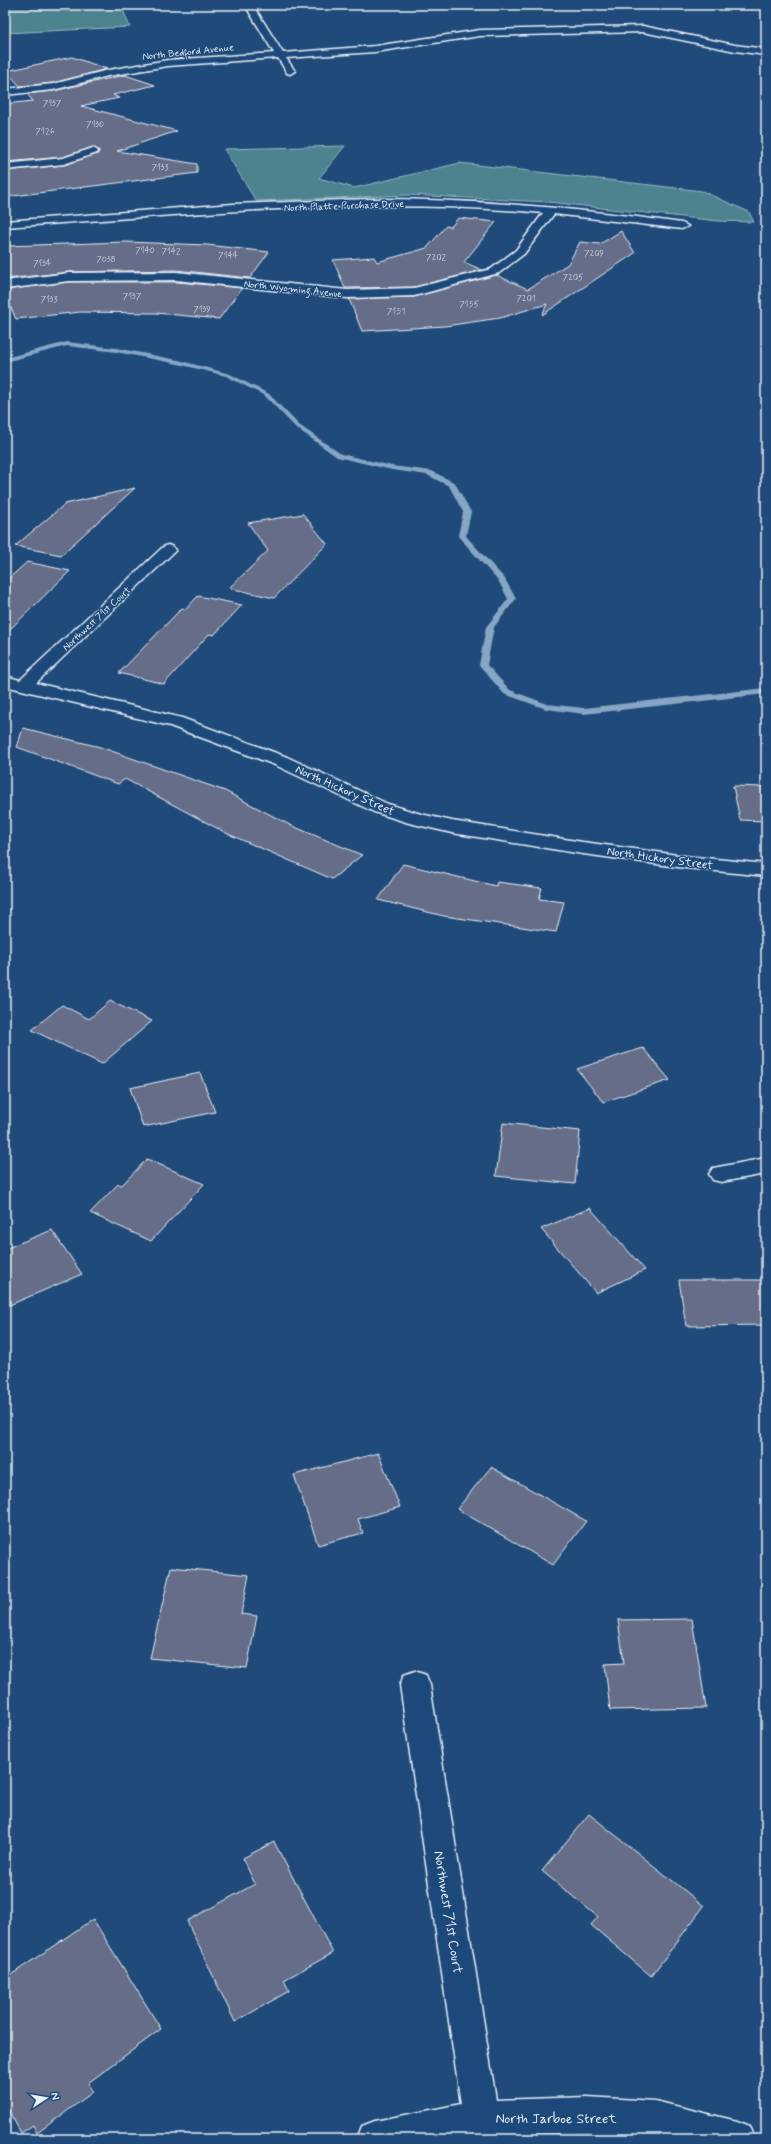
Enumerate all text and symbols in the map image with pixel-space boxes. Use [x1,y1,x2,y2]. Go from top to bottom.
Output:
street label: North Bedford Avenue [142,41,235,66]
house number: 7137 [43,98,62,109]
house number: 7130 [86,119,104,130]
house number: 7126 [35,126,55,137]
house number: 7133 [151,162,169,173]
street label: North Platte Purchase Drive [284,198,404,215]
house number: 7140 [135,245,155,256]
house number: 7142 [161,246,181,257]
house number: 7209 [584,248,605,259]
house number: 7144 [218,250,238,261]
house number: 7202 [426,252,447,263]
house number: 7038 [96,254,116,265]
house number: 7134 [33,258,51,269]
house number: 7205 [562,272,584,283]
street label: North Wyoming Avenue [243,278,343,303]
house number: 7137 [123,291,142,302]
house number: 7201 [516,293,536,304]
house number: 7133 [40,294,58,305]
house number: 7155 [459,299,479,310]
house number: 7139 [193,304,211,315]
house number: 7151 [387,306,405,317]
street label: Northwest 71st Court [60,584,134,654]
street label: North Hickory Street [292,762,397,820]
street label: North Hickory Street [606,844,714,874]
street label: Northwest 71st Court [429,1849,467,1975]
north arrow [26,2078,66,2118]
text: N [47,2091,62,2101]
street label: North Jarboe Street [495,2110,617,2128]

